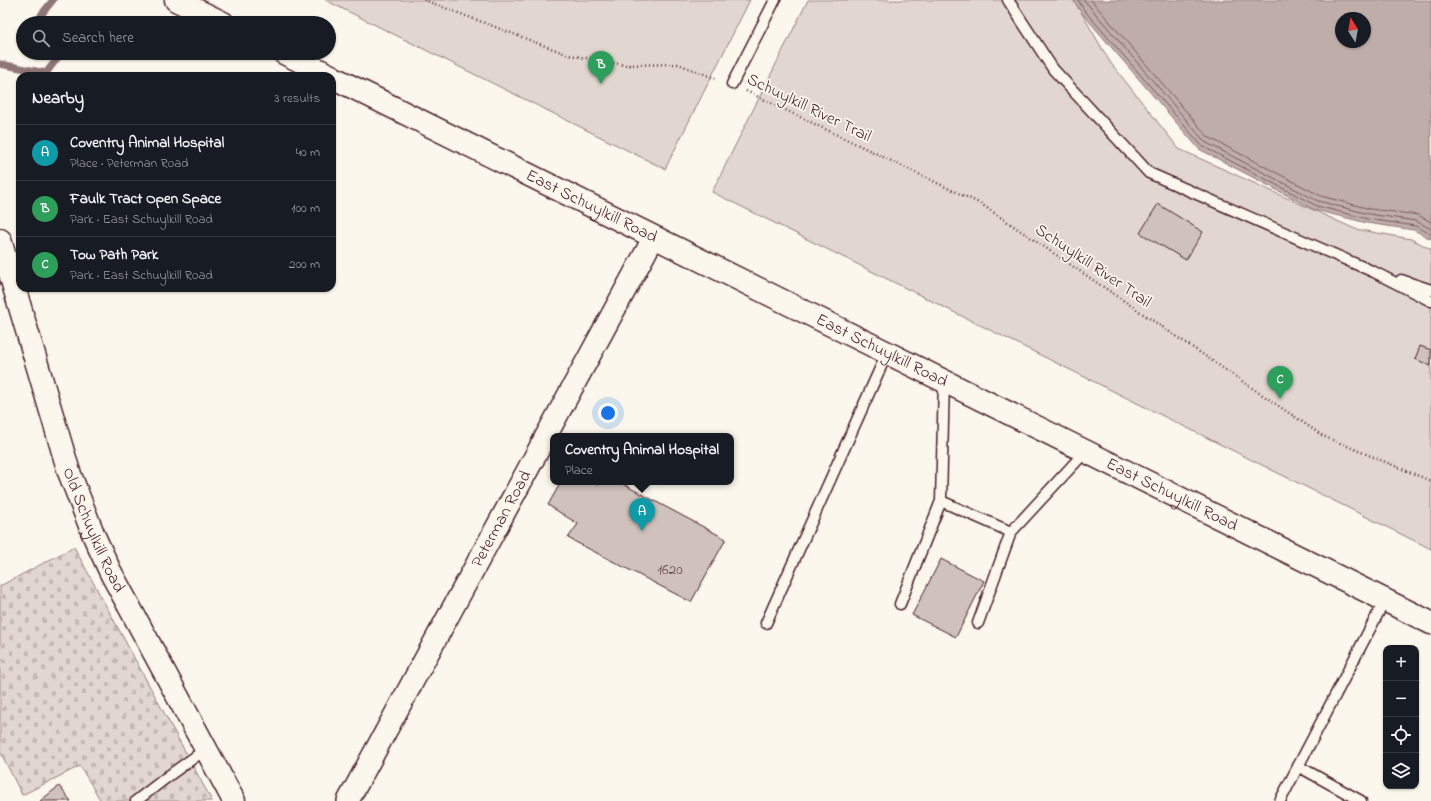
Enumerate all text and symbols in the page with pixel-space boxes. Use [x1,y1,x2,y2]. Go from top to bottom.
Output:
north arrow [1335,12,1371,48]
search box [16,16,336,60]
icon: search [30,27,52,49]
text: Search here [62,27,134,49]
pin: B [588,51,614,84]
street label: Schuylkill River Trail [742,67,876,150]
text: Nearby [32,86,84,111]
text: 3 results [274,89,320,108]
text: Coventry Animal Hospital [70,132,224,154]
text: A [41,143,49,162]
text: 40 m [296,143,320,162]
text: Place · Peterman Road [70,154,189,173]
street label: East Schuylkill Road [522,163,662,249]
text: Faulk Tract Open Space [70,188,221,210]
text: B [41,199,49,218]
text: 100 m [291,199,320,218]
text: Park · East Schuylkill Road [70,210,213,229]
street label: Schuylkill River Trail [1029,218,1156,315]
text: Tow Path Park [70,244,158,266]
text: C [41,255,49,274]
text: 200 m [289,255,320,274]
text: Park · East Schuylkill Road [70,266,213,285]
street label: East Schuylkill Road [812,307,952,394]
pin: C [1267,366,1293,399]
your location [598,403,618,423]
popup [550,433,734,485]
text: Coventry Animal Hospital [565,439,719,461]
street label: East Schuylkill Road [1102,451,1243,538]
text: Place [565,461,592,480]
street label: Old Schuylkill Road [56,464,132,597]
street label: Peterman Road [465,465,538,572]
pin: A [629,498,655,531]
house number: 1620 [657,559,683,581]
map controls [1383,645,1419,789]
button: + [1383,645,1419,681]
button: − [1383,681,1419,717]
button: locate [1383,717,1419,753]
button: layers [1383,753,1419,789]

